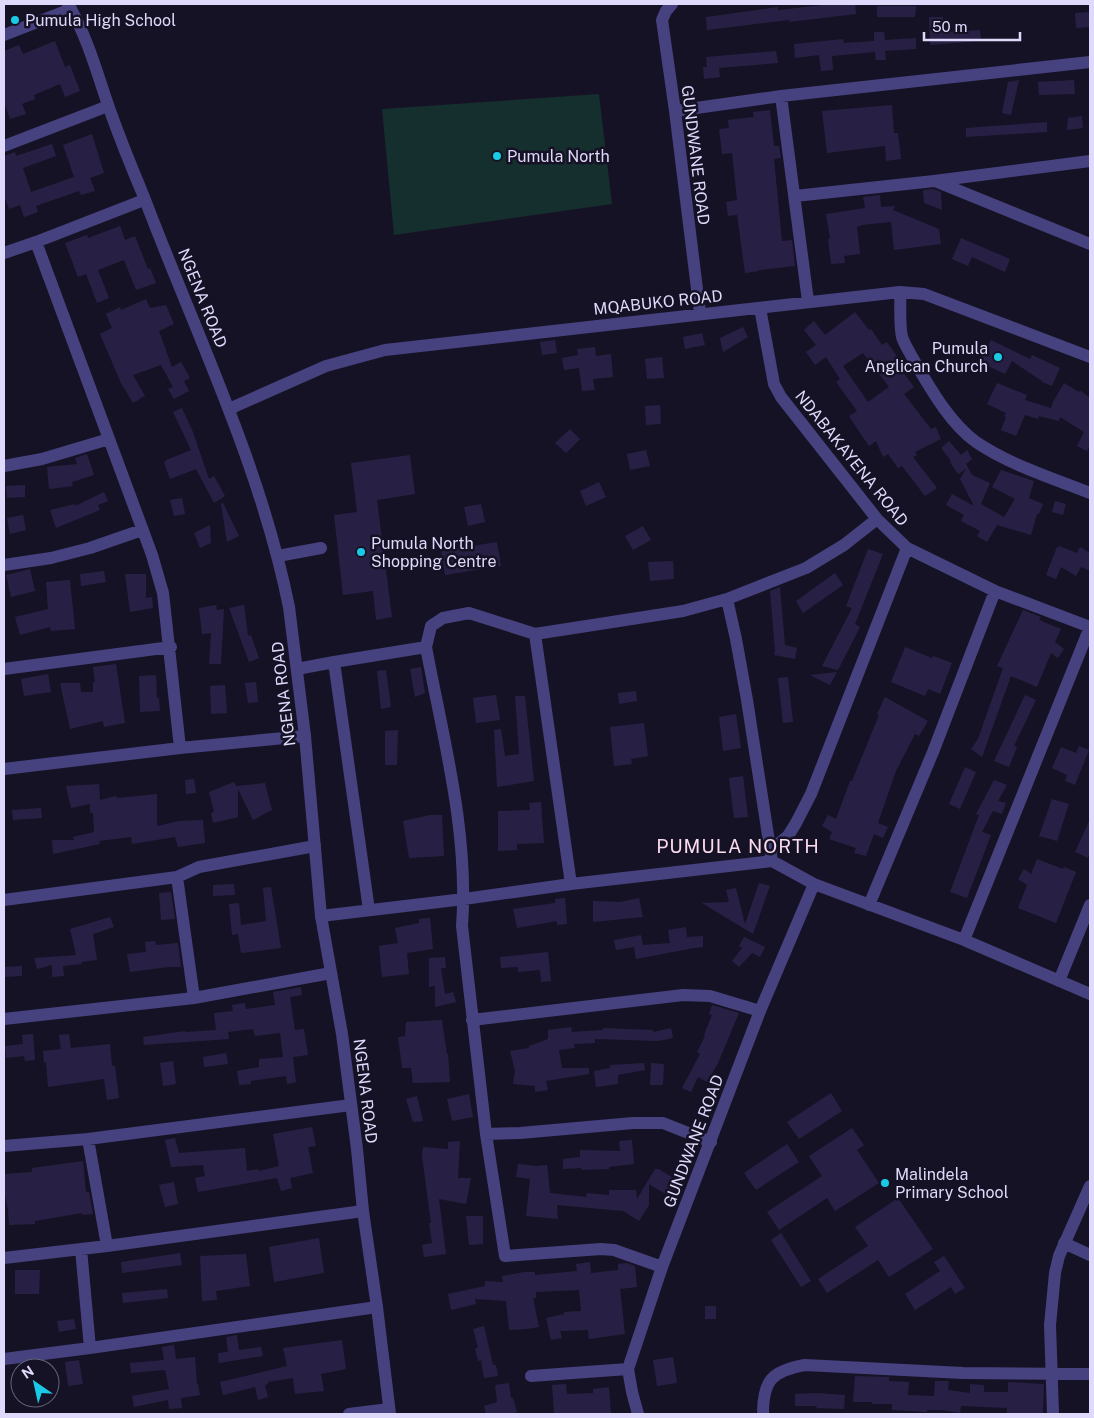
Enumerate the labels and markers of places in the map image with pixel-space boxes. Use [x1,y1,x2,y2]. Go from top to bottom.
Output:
place label: Pumula High School [25,11,176,30]
marker: Pumula High School [9,14,21,26]
place label: Pumula North [507,147,610,166]
marker: Pumula North [491,150,503,162]
place label: Pumula Anglican Church [865,339,988,376]
marker: Pumula Anglican Church [992,351,1004,363]
place label: Pumula North Shopping Centre [371,534,497,571]
marker: Pumula North Shopping Centre [355,546,367,558]
place label: Malindela Primary School [895,1165,1009,1202]
marker: Malindela Primary School [879,1177,891,1189]

